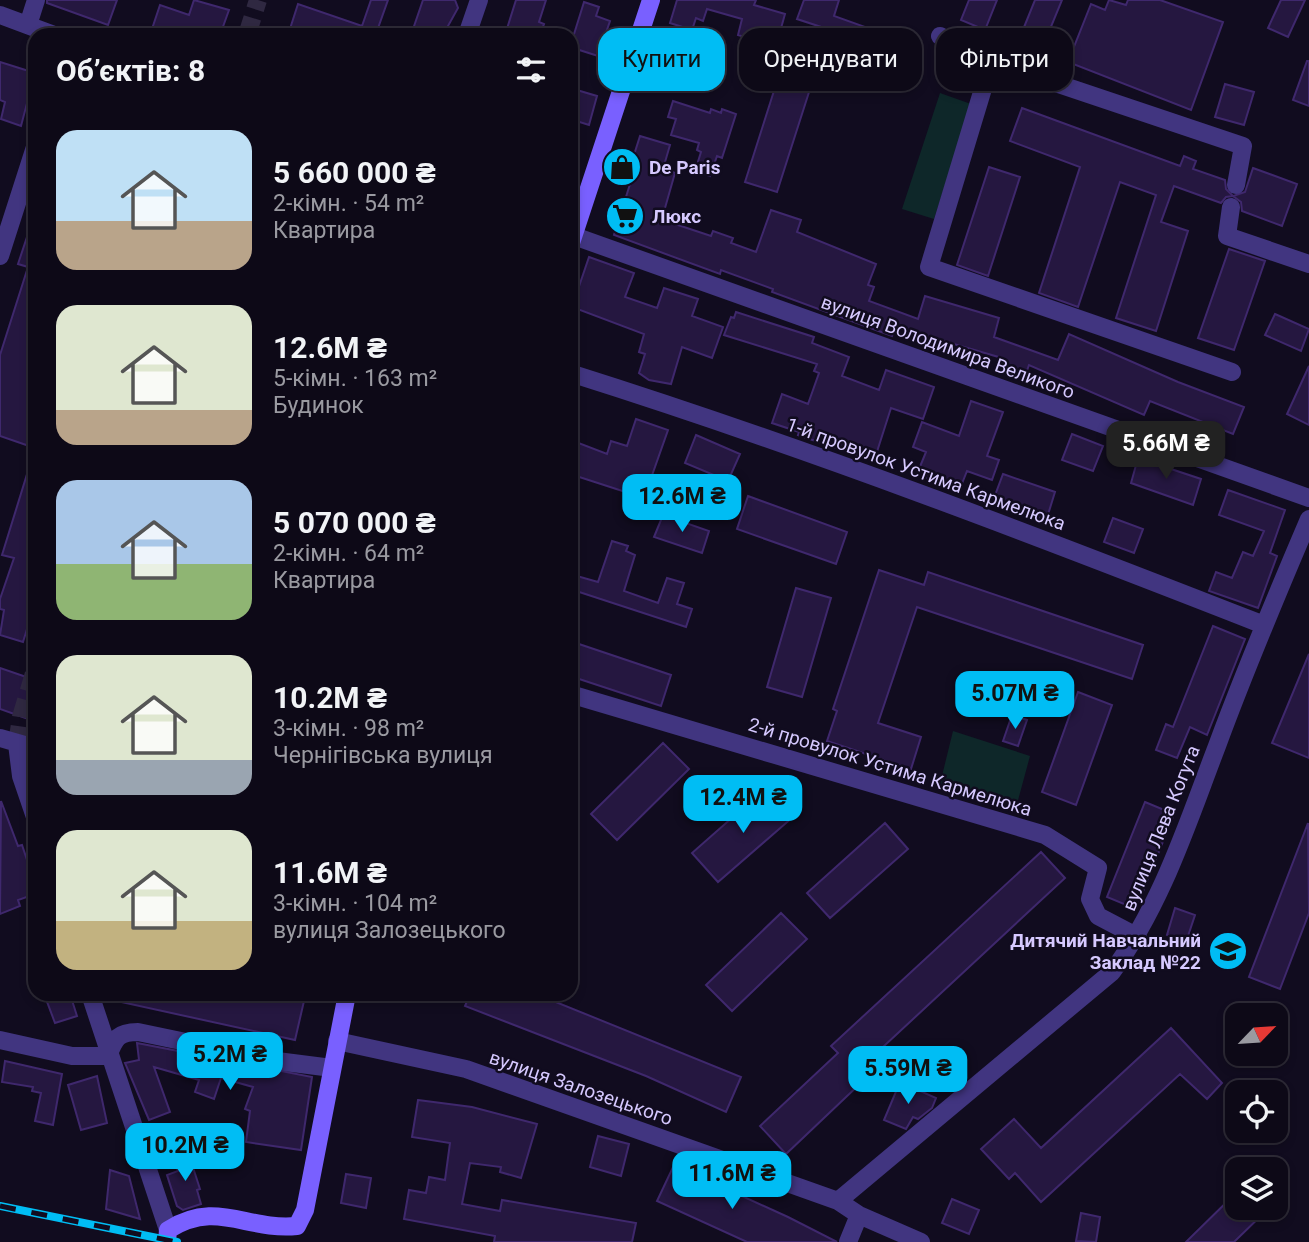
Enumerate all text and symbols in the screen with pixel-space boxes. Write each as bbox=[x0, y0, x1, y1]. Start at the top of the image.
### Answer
chip: Купити bbox=[598, 28, 725, 91]
chip: Орендувати bbox=[739, 28, 922, 91]
chip: Фільтри bbox=[936, 28, 1073, 91]
icon: filters bbox=[512, 51, 550, 89]
text: Об’єктів: 8 bbox=[56, 53, 205, 88]
shop icon: De Paris bbox=[601, 146, 643, 188]
text: 5 660 000 ₴ bbox=[273, 155, 436, 190]
place label: De Paris bbox=[649, 156, 721, 179]
icon: home bbox=[112, 158, 196, 242]
text: 2-кімн. · 54 m² bbox=[273, 190, 424, 217]
supermarket icon: Люкс bbox=[604, 195, 646, 237]
place label: Люкс bbox=[652, 205, 701, 228]
text: Квартира bbox=[273, 217, 375, 244]
street label: вулиця Володимира Великого bbox=[818, 290, 1078, 404]
text: 12.6M ₴ bbox=[273, 330, 387, 365]
icon: home bbox=[112, 333, 196, 417]
text: 5-кімн. · 163 m² bbox=[273, 365, 437, 392]
text: Будинок bbox=[273, 392, 364, 419]
street label: 1-й провулок Устима Кармелюка bbox=[783, 413, 1069, 535]
pin: 5.66M ₴ bbox=[1101, 421, 1231, 481]
text: 5.66M ₴ bbox=[1122, 430, 1210, 457]
pin: 12.6M ₴ bbox=[617, 475, 747, 534]
text: 12.6M ₴ bbox=[638, 483, 726, 510]
text: 5 070 000 ₴ bbox=[273, 505, 436, 540]
icon: home bbox=[112, 508, 196, 592]
text: 2-кімн. · 64 m² bbox=[273, 540, 424, 567]
text: Квартира bbox=[273, 567, 375, 594]
pin: 5.07M ₴ bbox=[950, 672, 1080, 731]
text: 10.2M ₴ bbox=[273, 680, 387, 715]
text: 5.07M ₴ bbox=[971, 680, 1059, 707]
icon: home bbox=[112, 683, 196, 767]
street label: 2-й провулок Устима Кармелюка bbox=[745, 713, 1035, 821]
text: 3-кімн. · 98 m² bbox=[273, 715, 424, 742]
text: Чернігівська вулиця bbox=[273, 742, 493, 769]
street label: вулиця Лева Когута bbox=[1117, 742, 1205, 914]
pin: 12.4M ₴ bbox=[678, 776, 808, 835]
text: 12.4M ₴ bbox=[699, 784, 787, 811]
text: 11.6M ₴ bbox=[273, 855, 387, 890]
icon: home bbox=[112, 858, 196, 942]
text: 3-кімн. · 104 m² bbox=[273, 890, 437, 917]
text: вулиця Залозецького bbox=[273, 917, 506, 944]
place label: Дитячий Навчальний Заклад №22 bbox=[1010, 929, 1201, 974]
school or university icon: Дитячий Навчальний Заклад №22 bbox=[1207, 930, 1249, 972]
north arrow bbox=[1225, 1003, 1288, 1066]
map controls bbox=[1225, 1003, 1288, 1220]
pin: 5.2M ₴ bbox=[173, 1032, 287, 1092]
text: 5.2M ₴ bbox=[193, 1041, 267, 1068]
street label: вулиця Залозецького bbox=[486, 1046, 676, 1130]
pin: 5.59M ₴ bbox=[843, 1046, 973, 1106]
text: 5.59M ₴ bbox=[864, 1055, 952, 1082]
button: locate bbox=[1225, 1080, 1288, 1143]
pin: 10.2M ₴ bbox=[120, 1124, 250, 1183]
text: 10.2M ₴ bbox=[141, 1132, 229, 1159]
pin: 11.6M ₴ bbox=[667, 1152, 797, 1211]
button: layers bbox=[1225, 1157, 1288, 1220]
text: 11.6M ₴ bbox=[688, 1160, 776, 1187]

